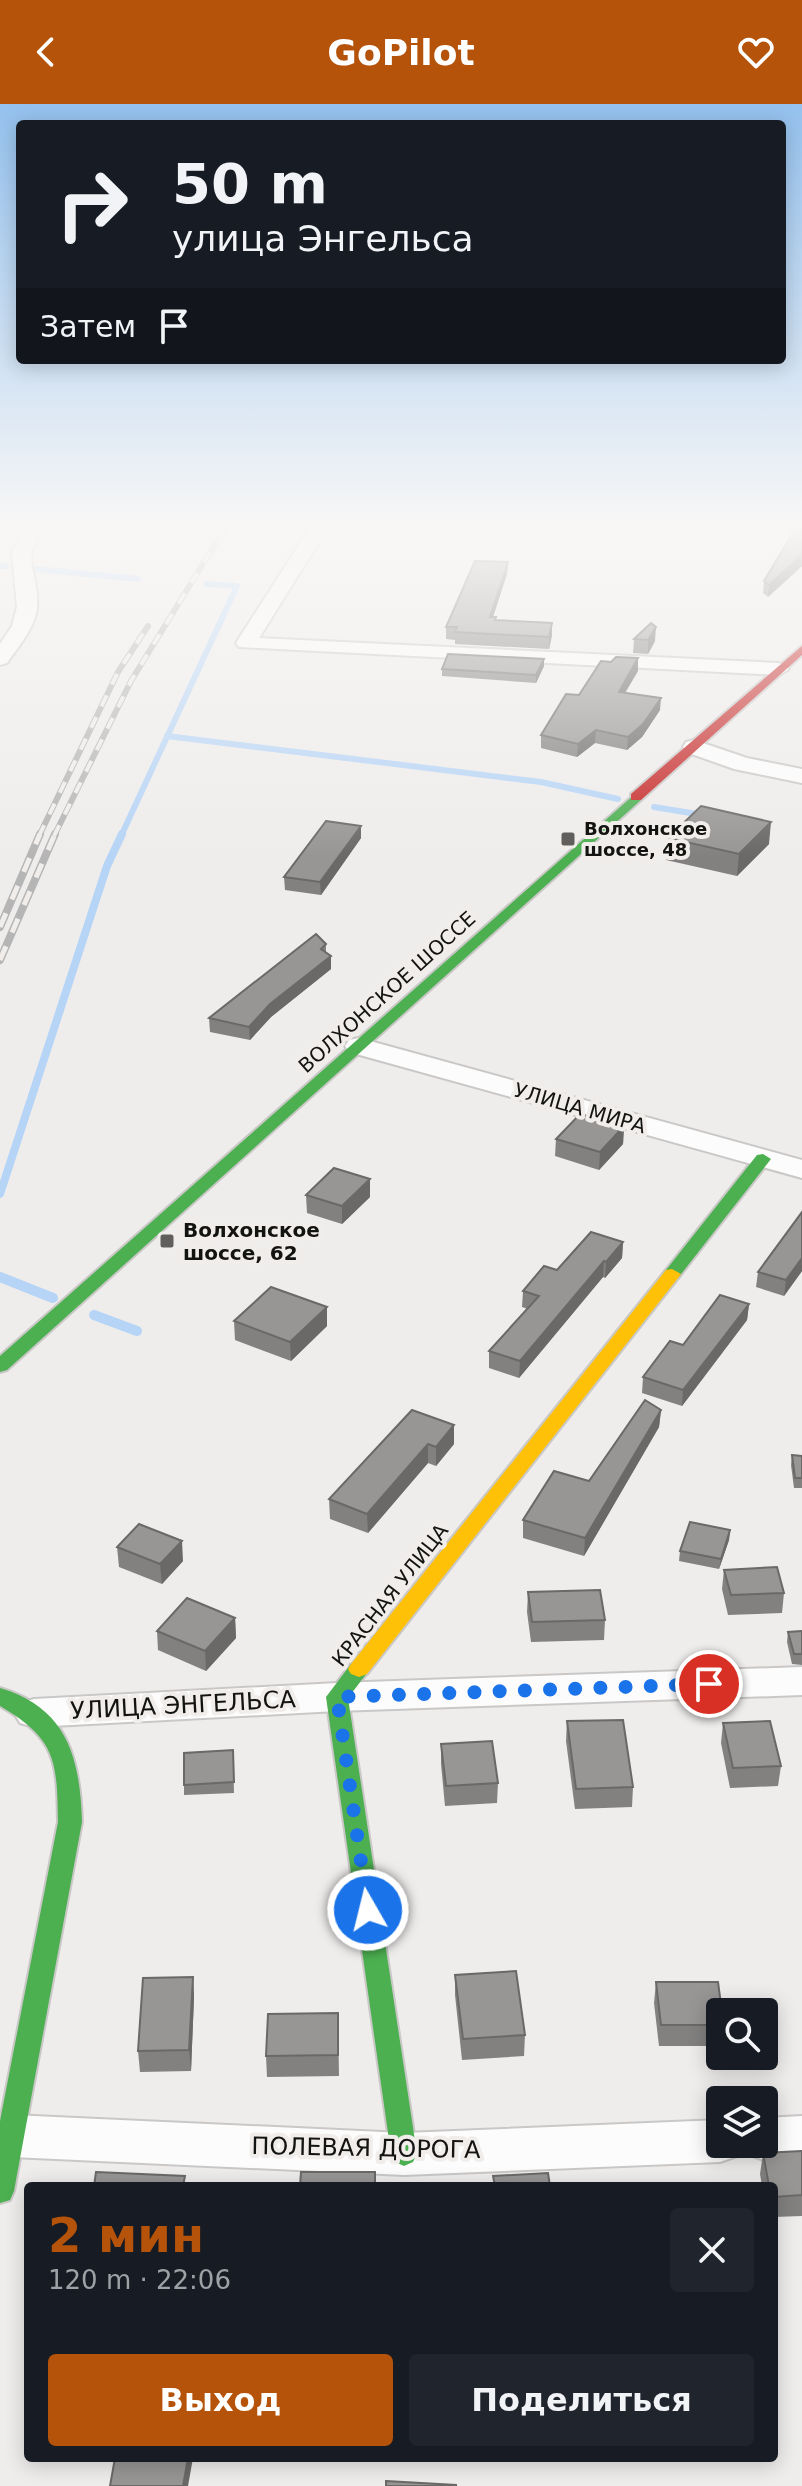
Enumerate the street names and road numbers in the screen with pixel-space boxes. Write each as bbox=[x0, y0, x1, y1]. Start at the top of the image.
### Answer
street label: ВОЛХОНСКОЕ ШОССЕ bbox=[294, 906, 480, 1078]
street label: УЛИЦА МИРА bbox=[511, 1078, 649, 1138]
street label: КРАСНАЯ УЛИЦА bbox=[327, 1519, 453, 1671]
street label: УЛИЦА ЭНГЕЛЬСА bbox=[70, 1685, 297, 1725]
street label: ПОЛЕВАЯ ДОРОГА bbox=[251, 2132, 482, 2164]

